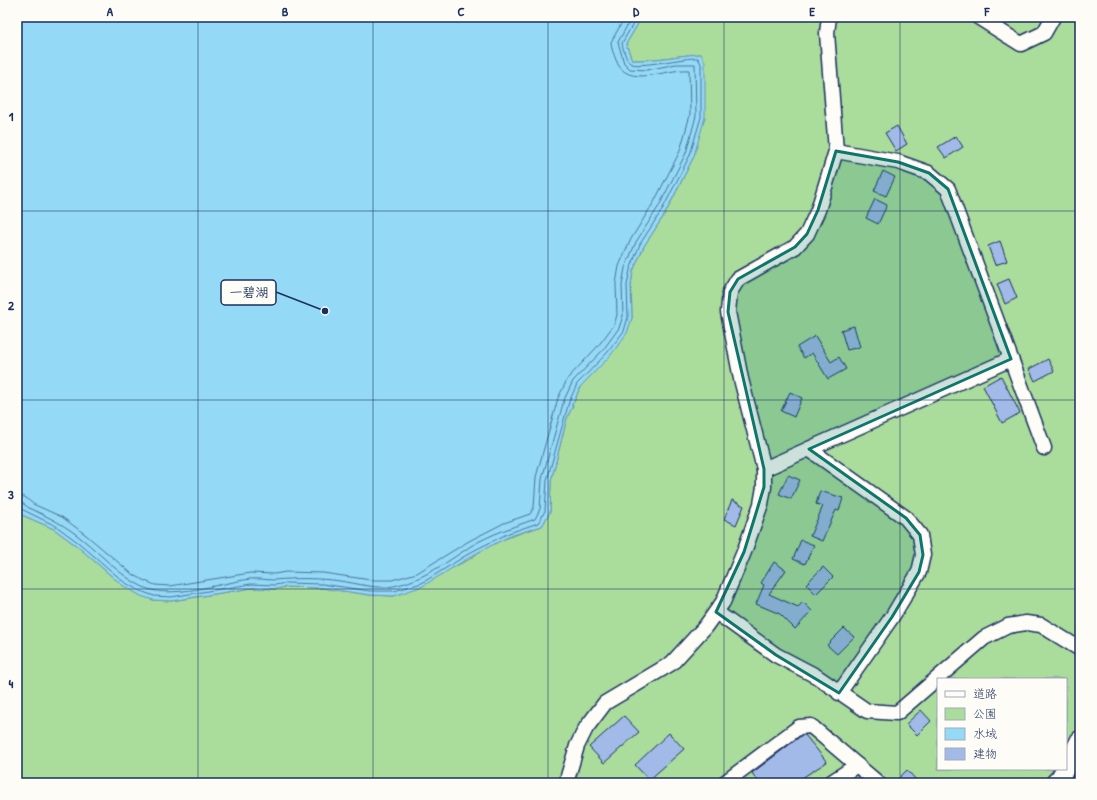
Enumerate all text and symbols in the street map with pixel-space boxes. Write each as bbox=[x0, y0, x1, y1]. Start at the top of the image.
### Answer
text: A bbox=[107, 2, 114, 20]
text: B bbox=[282, 2, 289, 20]
text: C bbox=[457, 2, 465, 20]
text: D bbox=[633, 2, 640, 20]
text: E bbox=[809, 2, 815, 20]
text: F bbox=[984, 2, 991, 20]
text: 1 bbox=[9, 107, 14, 125]
callout: 一碧湖 bbox=[221, 280, 276, 305]
text: 一碧湖 bbox=[229, 283, 269, 301]
text: 2 bbox=[8, 296, 15, 314]
text: 3 bbox=[8, 485, 14, 503]
text: 4 bbox=[9, 674, 14, 692]
legend bbox=[937, 678, 1067, 770]
text: 道路 bbox=[973, 685, 997, 702]
text: 公園 bbox=[973, 705, 997, 722]
text: 水域 bbox=[973, 725, 997, 742]
text: 建物 bbox=[973, 745, 997, 762]

